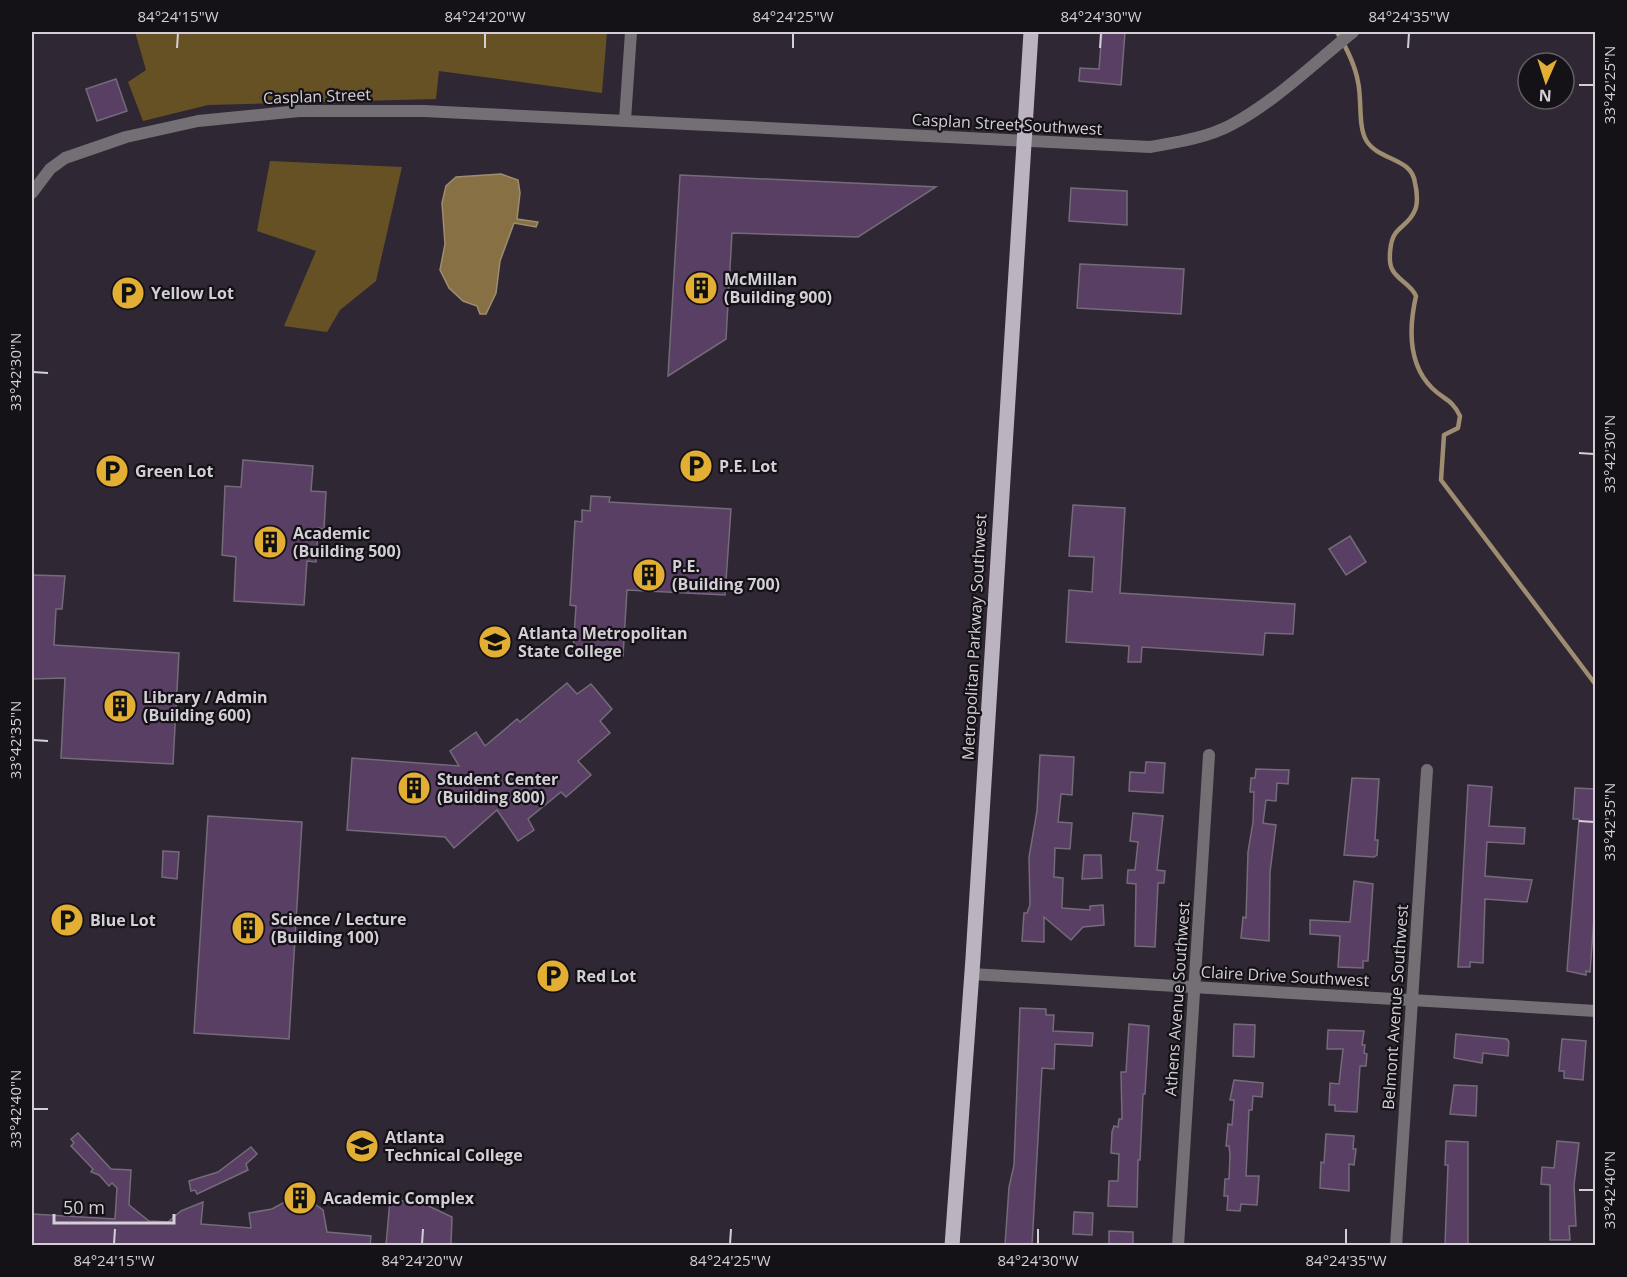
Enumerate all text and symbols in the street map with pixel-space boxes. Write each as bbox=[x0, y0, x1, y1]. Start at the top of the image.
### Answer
text: 84°24'15"W bbox=[138, 6, 219, 26]
text: 84°24'20"W bbox=[445, 6, 526, 26]
text: 84°24'25"W bbox=[753, 6, 834, 26]
text: 84°24'30"W bbox=[1061, 6, 1142, 26]
text: 84°24'35"W bbox=[1369, 6, 1450, 26]
text: 33°42'25"N bbox=[1599, 46, 1619, 124]
north arrow bbox=[1516, 51, 1576, 111]
street label: Casplan Street bbox=[263, 83, 372, 109]
text: N bbox=[1538, 85, 1552, 107]
street label: Casplan Street Southwest bbox=[911, 108, 1103, 140]
place label: McMillan (Building 900) bbox=[724, 268, 832, 308]
building icon: McMillan (Building 900) bbox=[683, 270, 719, 306]
parking icon: Yellow Lot bbox=[110, 275, 146, 311]
place label: Yellow Lot bbox=[151, 282, 234, 304]
text: 33°42'30"N bbox=[5, 333, 25, 411]
text: 33°42'30"N bbox=[1599, 415, 1619, 493]
parking icon: P.E. Lot bbox=[678, 448, 714, 484]
parking icon: Green Lot bbox=[94, 453, 130, 489]
place label: P.E. Lot bbox=[719, 455, 777, 477]
place label: Green Lot bbox=[135, 460, 213, 482]
street label: Metropolitan Parkway Southwest bbox=[957, 513, 991, 761]
place label: Academic (Building 500) bbox=[293, 522, 401, 562]
building icon: Academic (Building 500) bbox=[252, 524, 288, 560]
place label: P.E. (Building 700) bbox=[672, 555, 780, 595]
building icon: P.E. (Building 700) bbox=[631, 557, 667, 593]
place label: Atlanta Metropolitan State College bbox=[518, 622, 687, 662]
school or university icon: Atlanta Metropolitan State College bbox=[477, 624, 513, 660]
place label: Library / Admin (Building 600) bbox=[143, 686, 268, 726]
building icon: Library / Admin (Building 600) bbox=[102, 688, 138, 724]
text: 33°42'35"N bbox=[5, 701, 25, 779]
place label: Student Center (Building 800) bbox=[437, 768, 558, 808]
building icon: Student Center (Building 800) bbox=[396, 770, 432, 806]
text: 33°42'35"N bbox=[1599, 783, 1619, 861]
street label: Athens Avenue Southwest bbox=[1159, 901, 1195, 1097]
parking icon: Blue Lot bbox=[49, 902, 85, 938]
street label: Belmont Avenue Southwest bbox=[1377, 903, 1413, 1110]
place label: Science / Lecture (Building 100) bbox=[271, 908, 406, 948]
place label: Blue Lot bbox=[90, 909, 156, 931]
building icon: Science / Lecture (Building 100) bbox=[230, 910, 266, 946]
parking icon: Red Lot bbox=[535, 958, 571, 994]
street label: Claire Drive Southwest bbox=[1200, 961, 1370, 991]
place label: Red Lot bbox=[576, 965, 636, 987]
text: 33°42'40"N bbox=[5, 1070, 25, 1148]
place label: Atlanta Technical College bbox=[385, 1126, 523, 1166]
school or university icon: Atlanta Technical College bbox=[344, 1128, 380, 1164]
text: 33°42'40"N bbox=[1599, 1151, 1619, 1229]
building icon: Academic Complex bbox=[282, 1180, 318, 1216]
scale bar bbox=[54, 1187, 174, 1225]
place label: Academic Complex bbox=[323, 1187, 475, 1209]
text: 50 m bbox=[63, 1195, 105, 1219]
text: 84°24'15"W bbox=[74, 1250, 155, 1270]
text: 84°24'20"W bbox=[382, 1250, 463, 1270]
text: 84°24'25"W bbox=[690, 1250, 771, 1270]
text: 84°24'30"W bbox=[998, 1250, 1079, 1270]
text: 84°24'35"W bbox=[1306, 1250, 1387, 1270]

